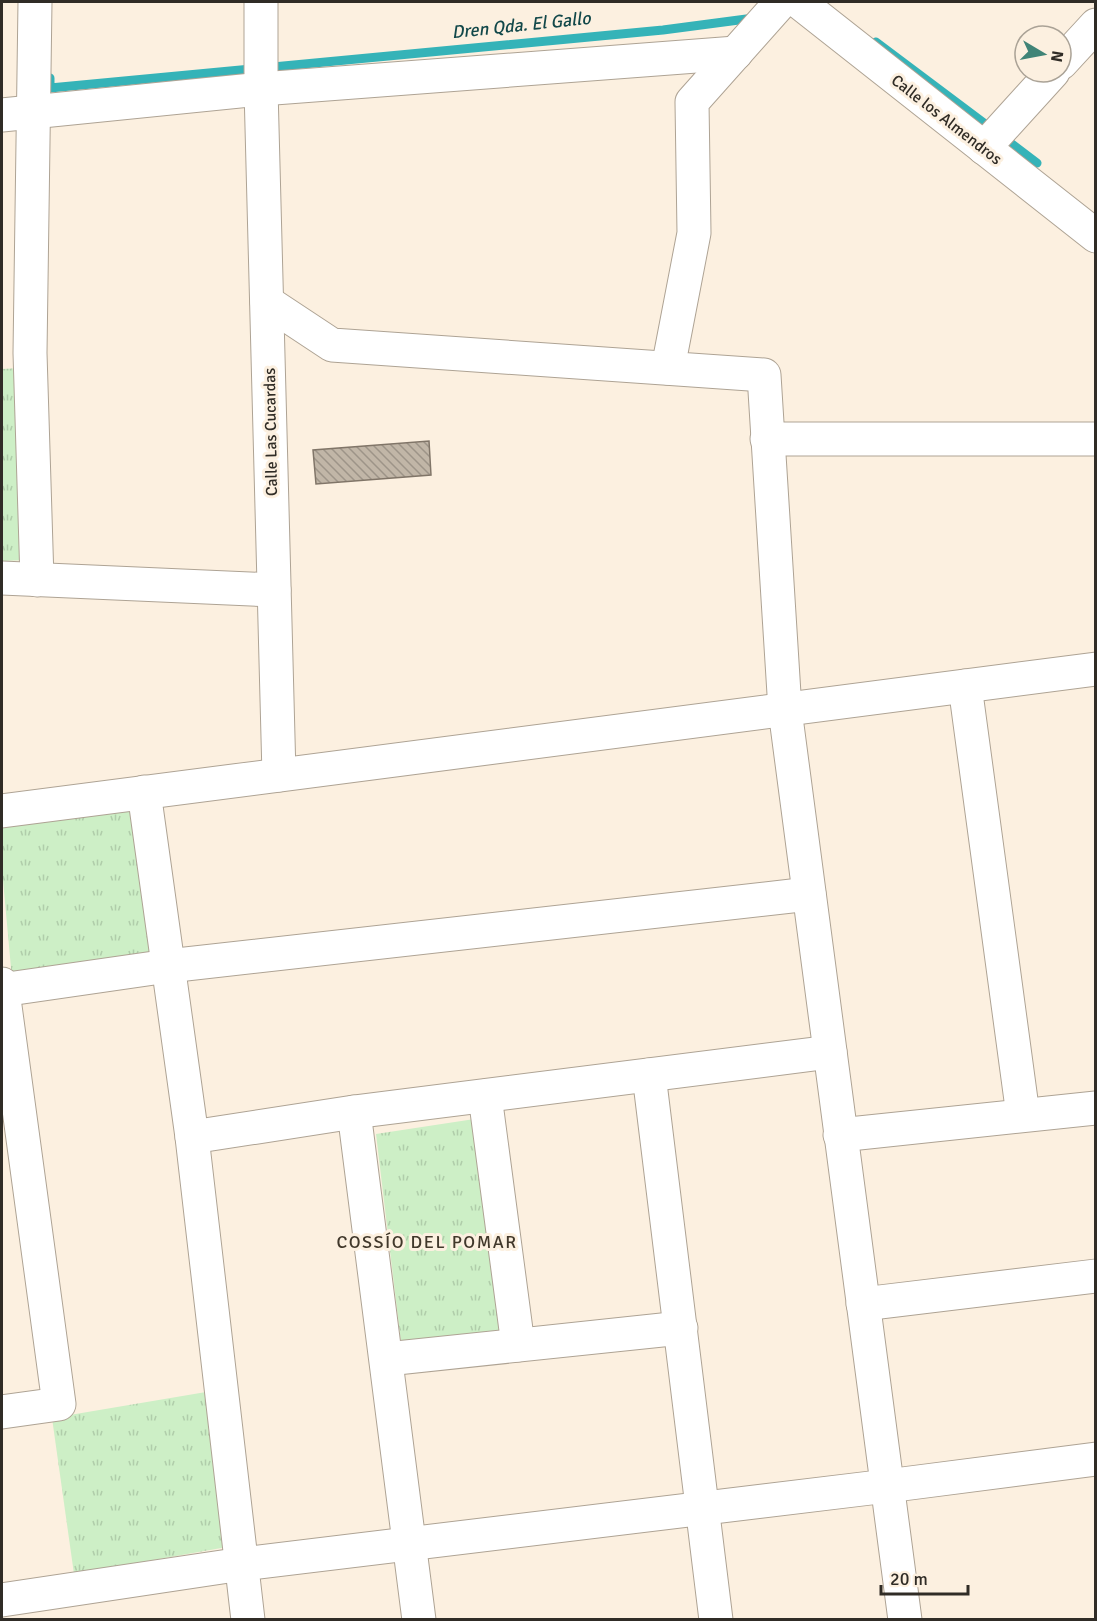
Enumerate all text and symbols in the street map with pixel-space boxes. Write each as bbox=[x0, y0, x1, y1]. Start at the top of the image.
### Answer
water label: Dren Qda. El Gallo bbox=[450, 7, 593, 43]
north arrow bbox=[1013, 24, 1073, 84]
text: N bbox=[1046, 49, 1068, 64]
street label: Calle los Almendros bbox=[887, 70, 1006, 169]
street label: Calle Las Cucardas bbox=[260, 368, 282, 496]
district label: COSSÍO DEL POMAR bbox=[336, 1231, 518, 1253]
scale bar bbox=[881, 1558, 968, 1596]
text: 20 m bbox=[890, 1568, 928, 1590]

